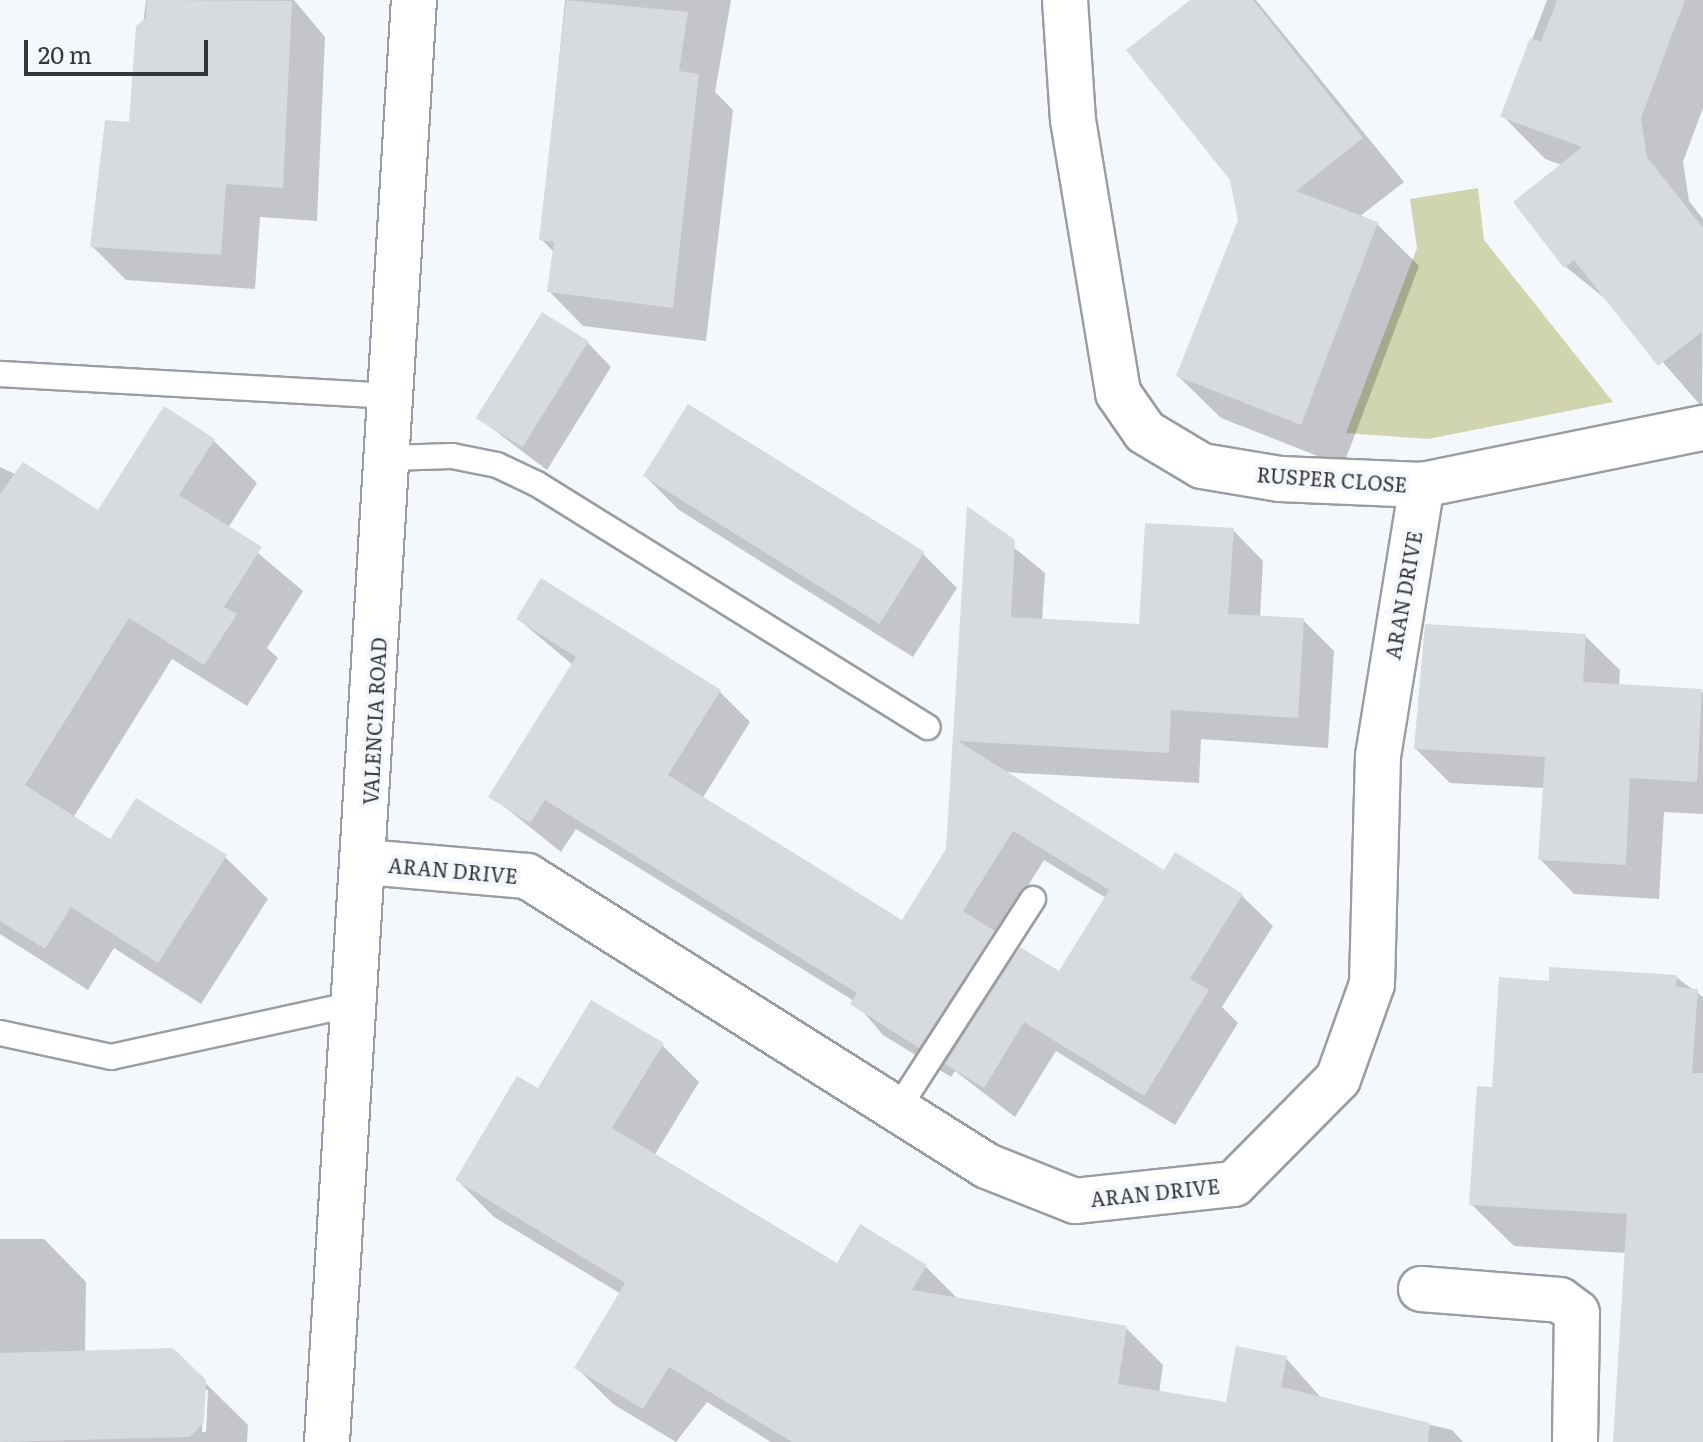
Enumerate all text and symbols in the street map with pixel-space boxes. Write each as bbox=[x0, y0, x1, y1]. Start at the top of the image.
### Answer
scale bar bbox=[28, 24, 212, 74]
text: 20 m bbox=[38, 36, 92, 71]
street label: RUSPER CLOSE bbox=[1256, 462, 1408, 496]
street label: ARAN DRIVE bbox=[1380, 529, 1426, 661]
street label: VALENCIA ROAD bbox=[358, 637, 390, 805]
street label: ARAN DRIVE bbox=[387, 852, 519, 888]
street label: ARAN DRIVE bbox=[1089, 1173, 1221, 1211]

